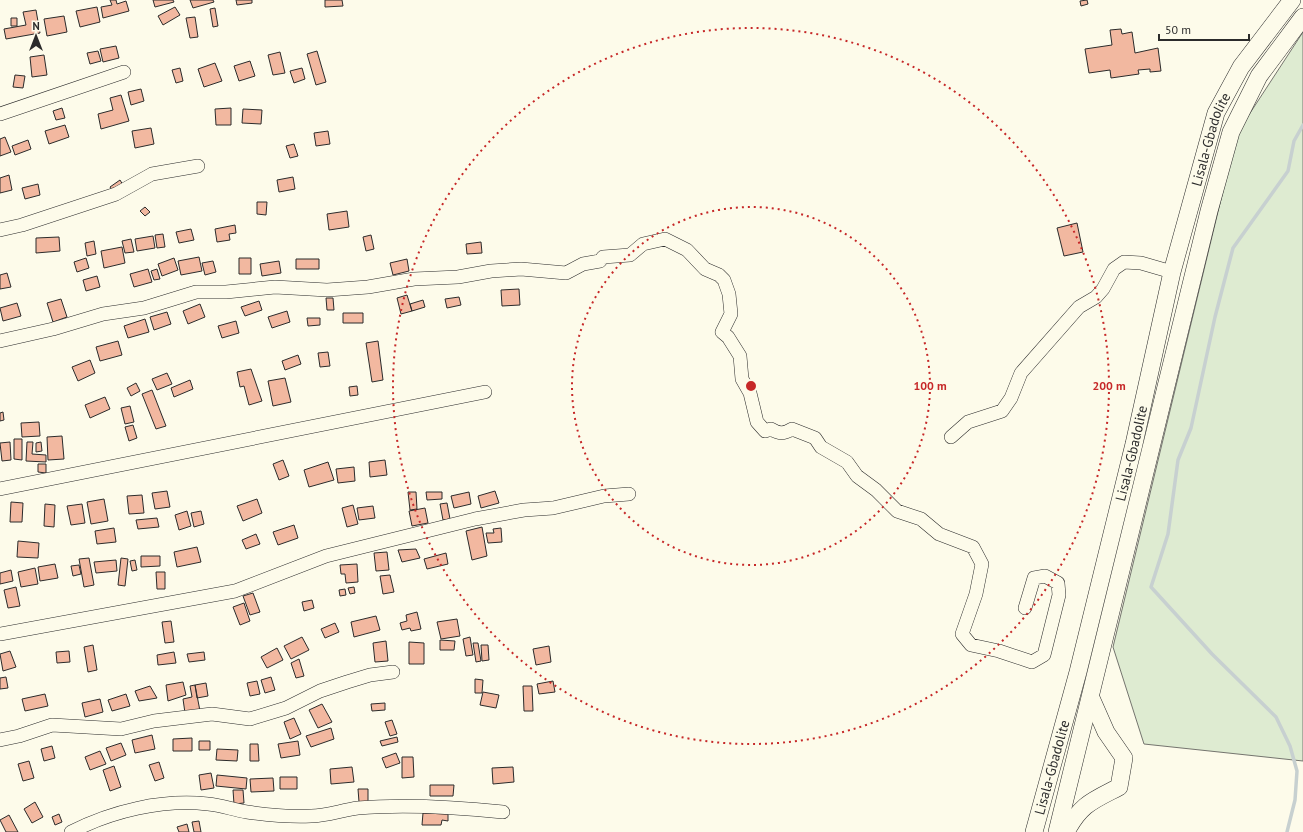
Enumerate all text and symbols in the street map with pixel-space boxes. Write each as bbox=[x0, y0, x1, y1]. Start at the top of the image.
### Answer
north arrow bbox=[16, 16, 56, 56]
scale bar bbox=[1159, 16, 1249, 42]
text: N bbox=[32, 19, 40, 33]
text: 50 m bbox=[1165, 22, 1191, 37]
street label: Lisala-Gbadolite bbox=[1187, 89, 1234, 188]
text: 100 m bbox=[913, 378, 947, 393]
text: 200 m bbox=[1092, 378, 1126, 393]
centre of rings bbox=[744, 379, 758, 393]
street label: Lisala-Gbadolite bbox=[1111, 404, 1151, 503]
street label: Lisala-Gbadolite bbox=[1030, 718, 1073, 817]

